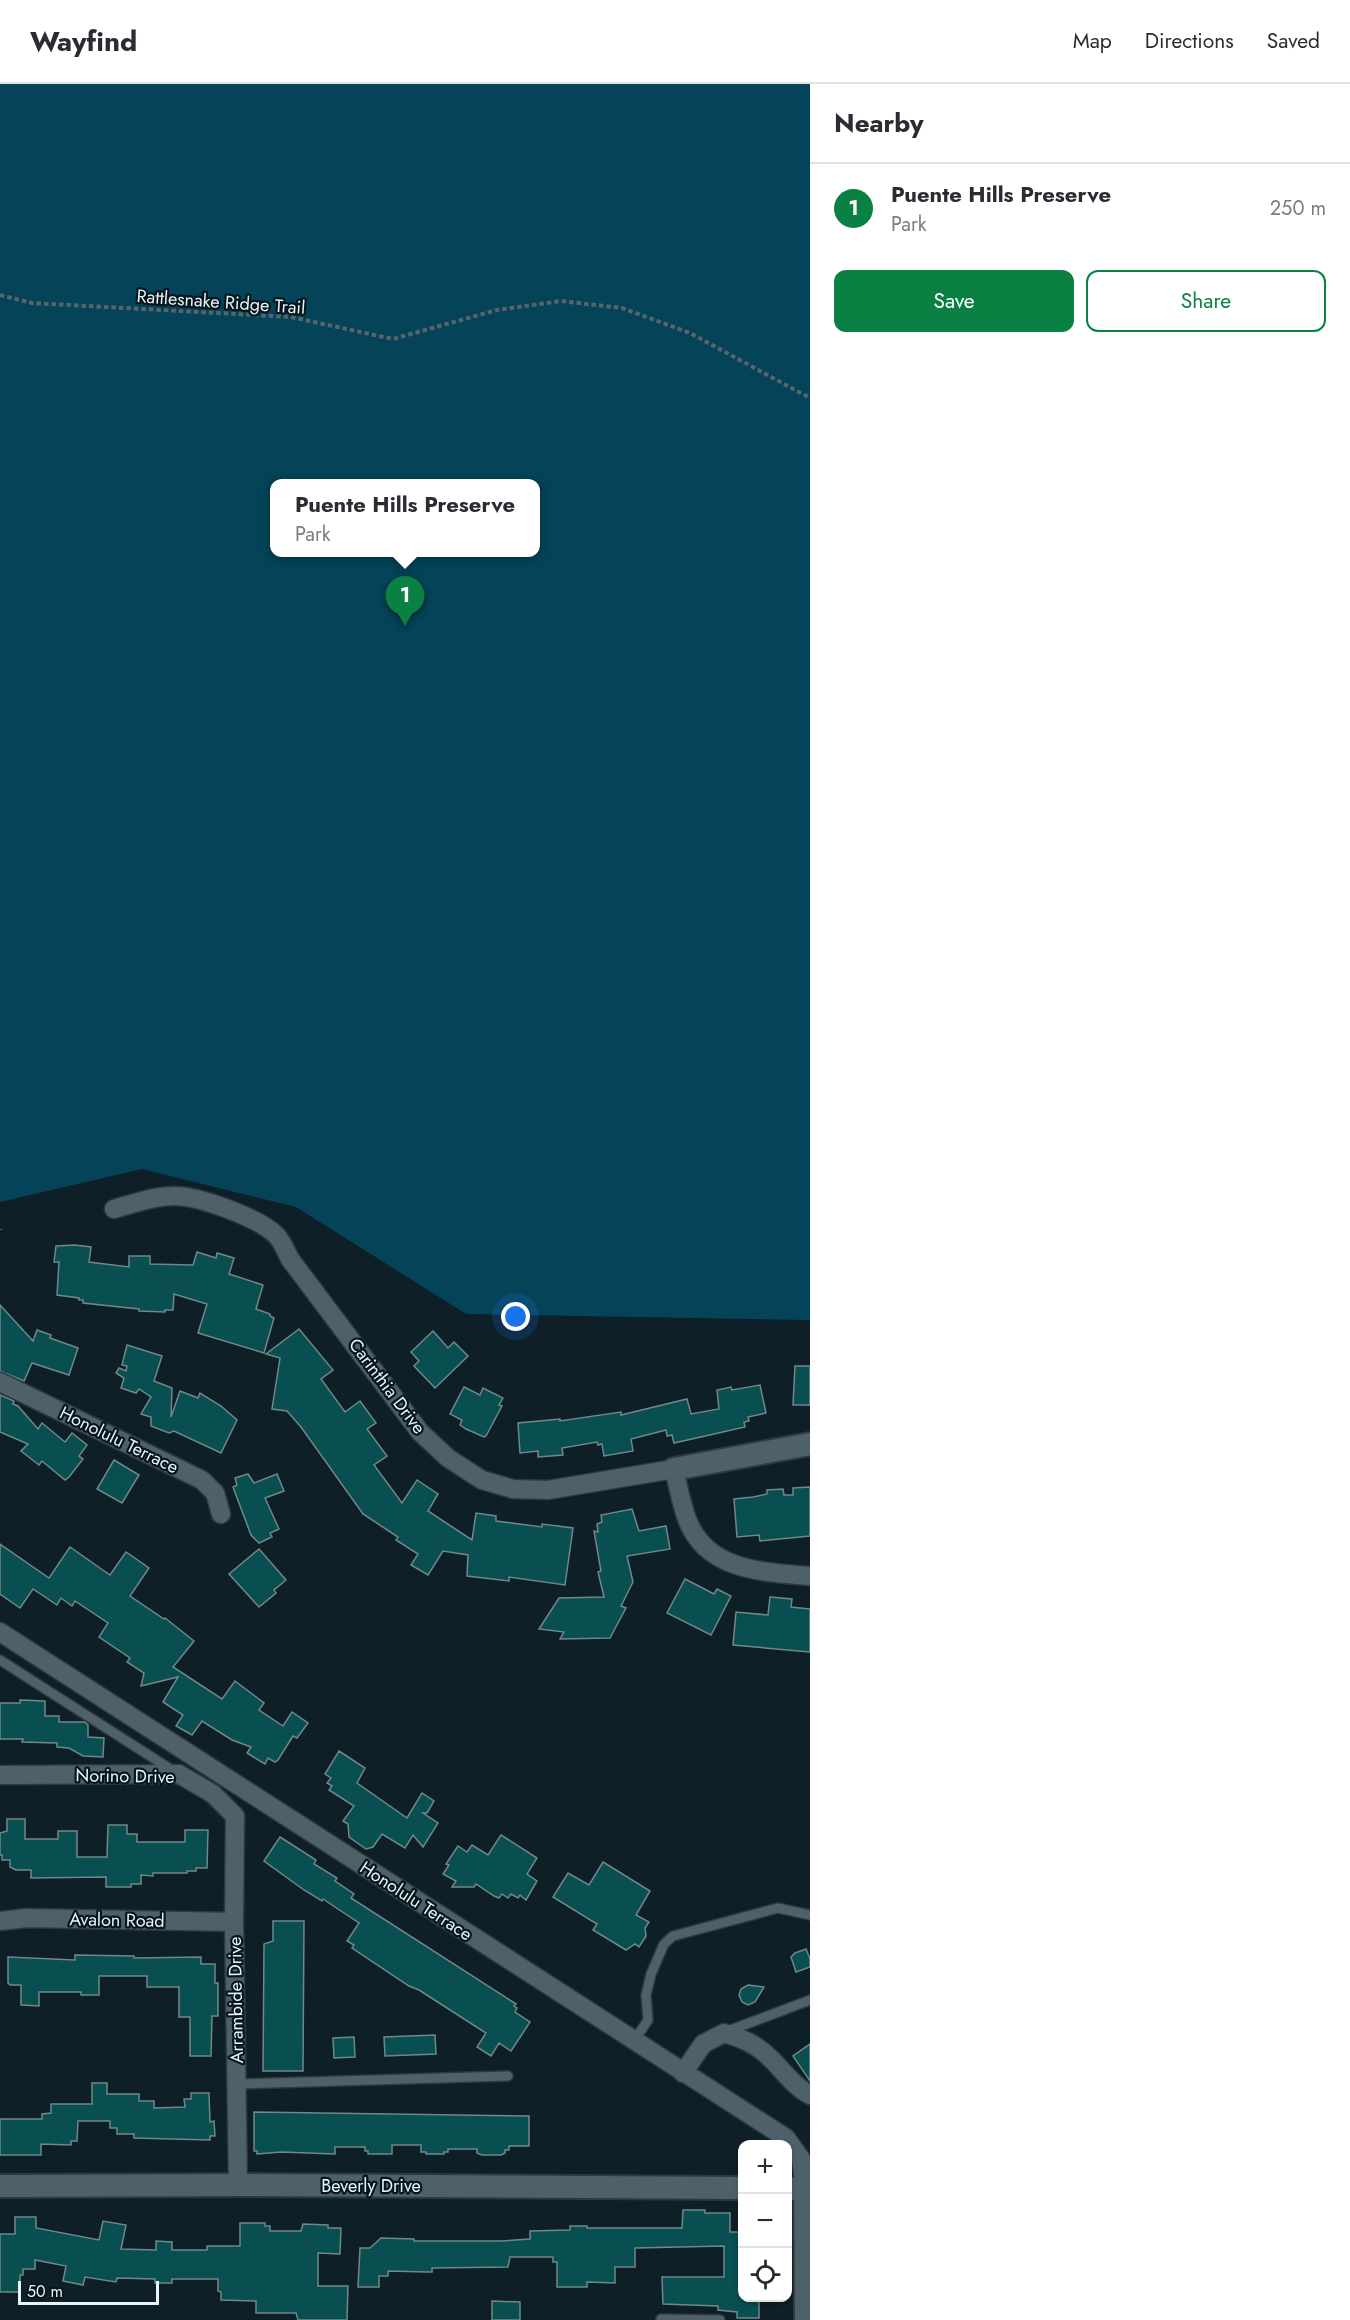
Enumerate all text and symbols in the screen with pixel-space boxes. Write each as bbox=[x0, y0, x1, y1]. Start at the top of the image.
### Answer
text: Wayfind bbox=[30, 21, 137, 62]
text: Map bbox=[1073, 26, 1112, 56]
text: Directions bbox=[1145, 26, 1234, 56]
text: Saved bbox=[1267, 26, 1320, 56]
text: Nearby bbox=[834, 104, 923, 142]
text: Puente Hills Preserve bbox=[891, 178, 1111, 210]
text: 1 bbox=[848, 194, 859, 223]
text: 250 m bbox=[1270, 194, 1326, 223]
text: Park bbox=[891, 210, 927, 239]
button: Save bbox=[834, 270, 1074, 332]
button: Share bbox=[1086, 270, 1326, 332]
street label: Rattlesnake Ridge Trail bbox=[136, 283, 306, 321]
popup bbox=[270, 479, 540, 557]
text: Puente Hills Preserve bbox=[295, 488, 515, 520]
text: Park bbox=[295, 520, 331, 549]
pin: 1 bbox=[386, 576, 424, 626]
your location bbox=[501, 1302, 530, 1331]
street label: Carinthia Drive bbox=[342, 1333, 432, 1439]
street label: Honolulu Terrace bbox=[55, 1400, 183, 1480]
street label: Norino Drive bbox=[75, 1762, 175, 1790]
street label: Honolulu Terrace bbox=[355, 1855, 477, 1947]
street label: Avalon Road bbox=[69, 1906, 165, 1934]
street label: Arrambide Drive bbox=[222, 1936, 250, 2064]
map controls bbox=[738, 2140, 792, 2302]
button: + bbox=[738, 2140, 792, 2194]
street label: Beverly Drive bbox=[321, 2173, 421, 2199]
button: − bbox=[738, 2194, 792, 2248]
button: locate bbox=[738, 2248, 792, 2302]
scale bar bbox=[18, 2278, 159, 2306]
text: 50 m bbox=[27, 2280, 63, 2303]

